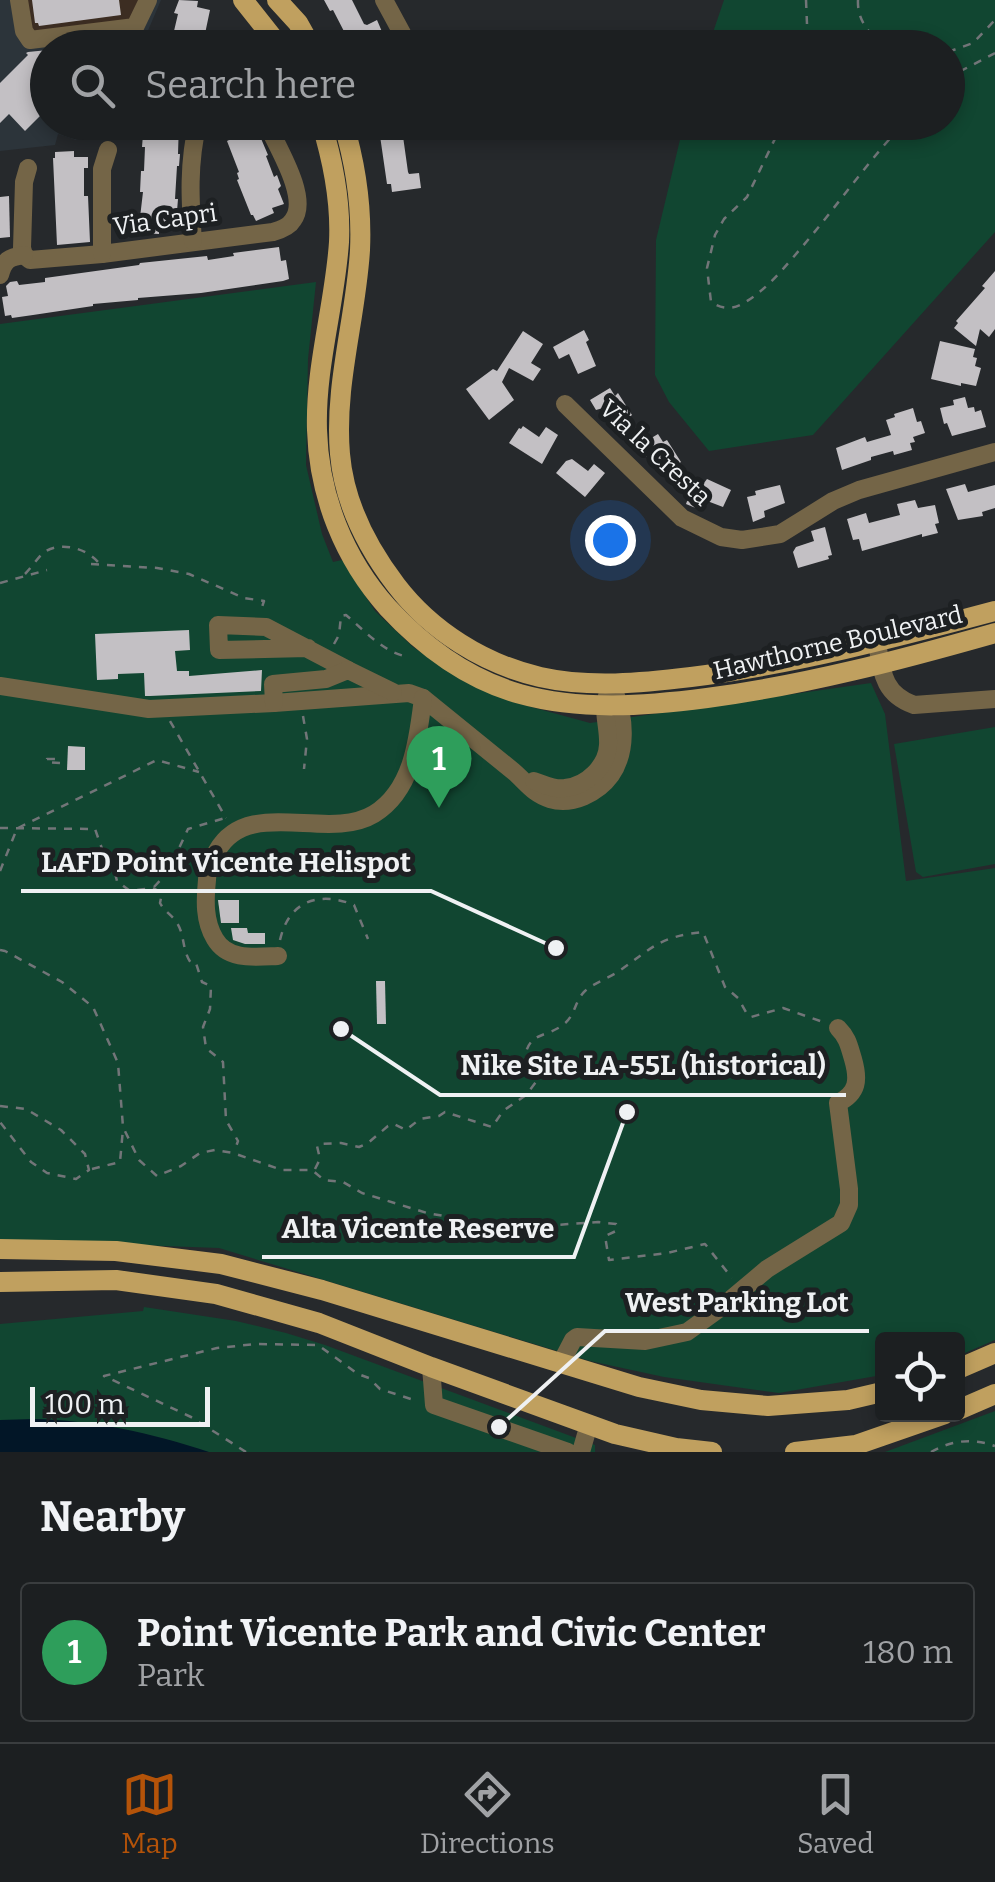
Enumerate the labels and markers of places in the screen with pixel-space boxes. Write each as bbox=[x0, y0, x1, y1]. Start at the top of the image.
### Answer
pin: 1 bbox=[406, 726, 472, 808]
callout: LAFD Point Vicente Helispot bbox=[21, 833, 431, 891]
callout: Nike Site LA-55L (historical) bbox=[440, 1037, 846, 1095]
callout: Alta Vicente Reserve bbox=[262, 1199, 574, 1257]
callout: West Parking Lot bbox=[605, 1273, 869, 1331]

